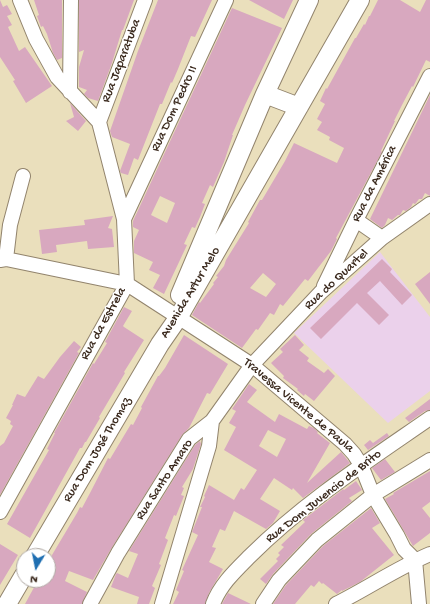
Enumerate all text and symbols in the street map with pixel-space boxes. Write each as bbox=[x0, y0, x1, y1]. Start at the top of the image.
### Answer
street label: Rua Japaratuba bbox=[99, 17, 145, 105]
street label: Rua Dom Pedro II bbox=[148, 64, 202, 154]
street label: Rua da América bbox=[349, 143, 401, 225]
street label: Avenida Artur Melo bbox=[158, 245, 224, 341]
street label: Rua do Quartel bbox=[302, 246, 372, 314]
street label: Rua da Estrela bbox=[78, 285, 130, 363]
street label: Travessa Vicente de Paula bbox=[240, 355, 356, 457]
street label: Rua Dom José Thomaz bbox=[60, 395, 136, 505]
street label: Rua Santo Amaro bbox=[133, 437, 197, 523]
street label: Rua Dom Juvencio de Brito bbox=[263, 447, 385, 547]
north arrow bbox=[16, 548, 56, 588]
text: N bbox=[30, 572, 39, 585]

